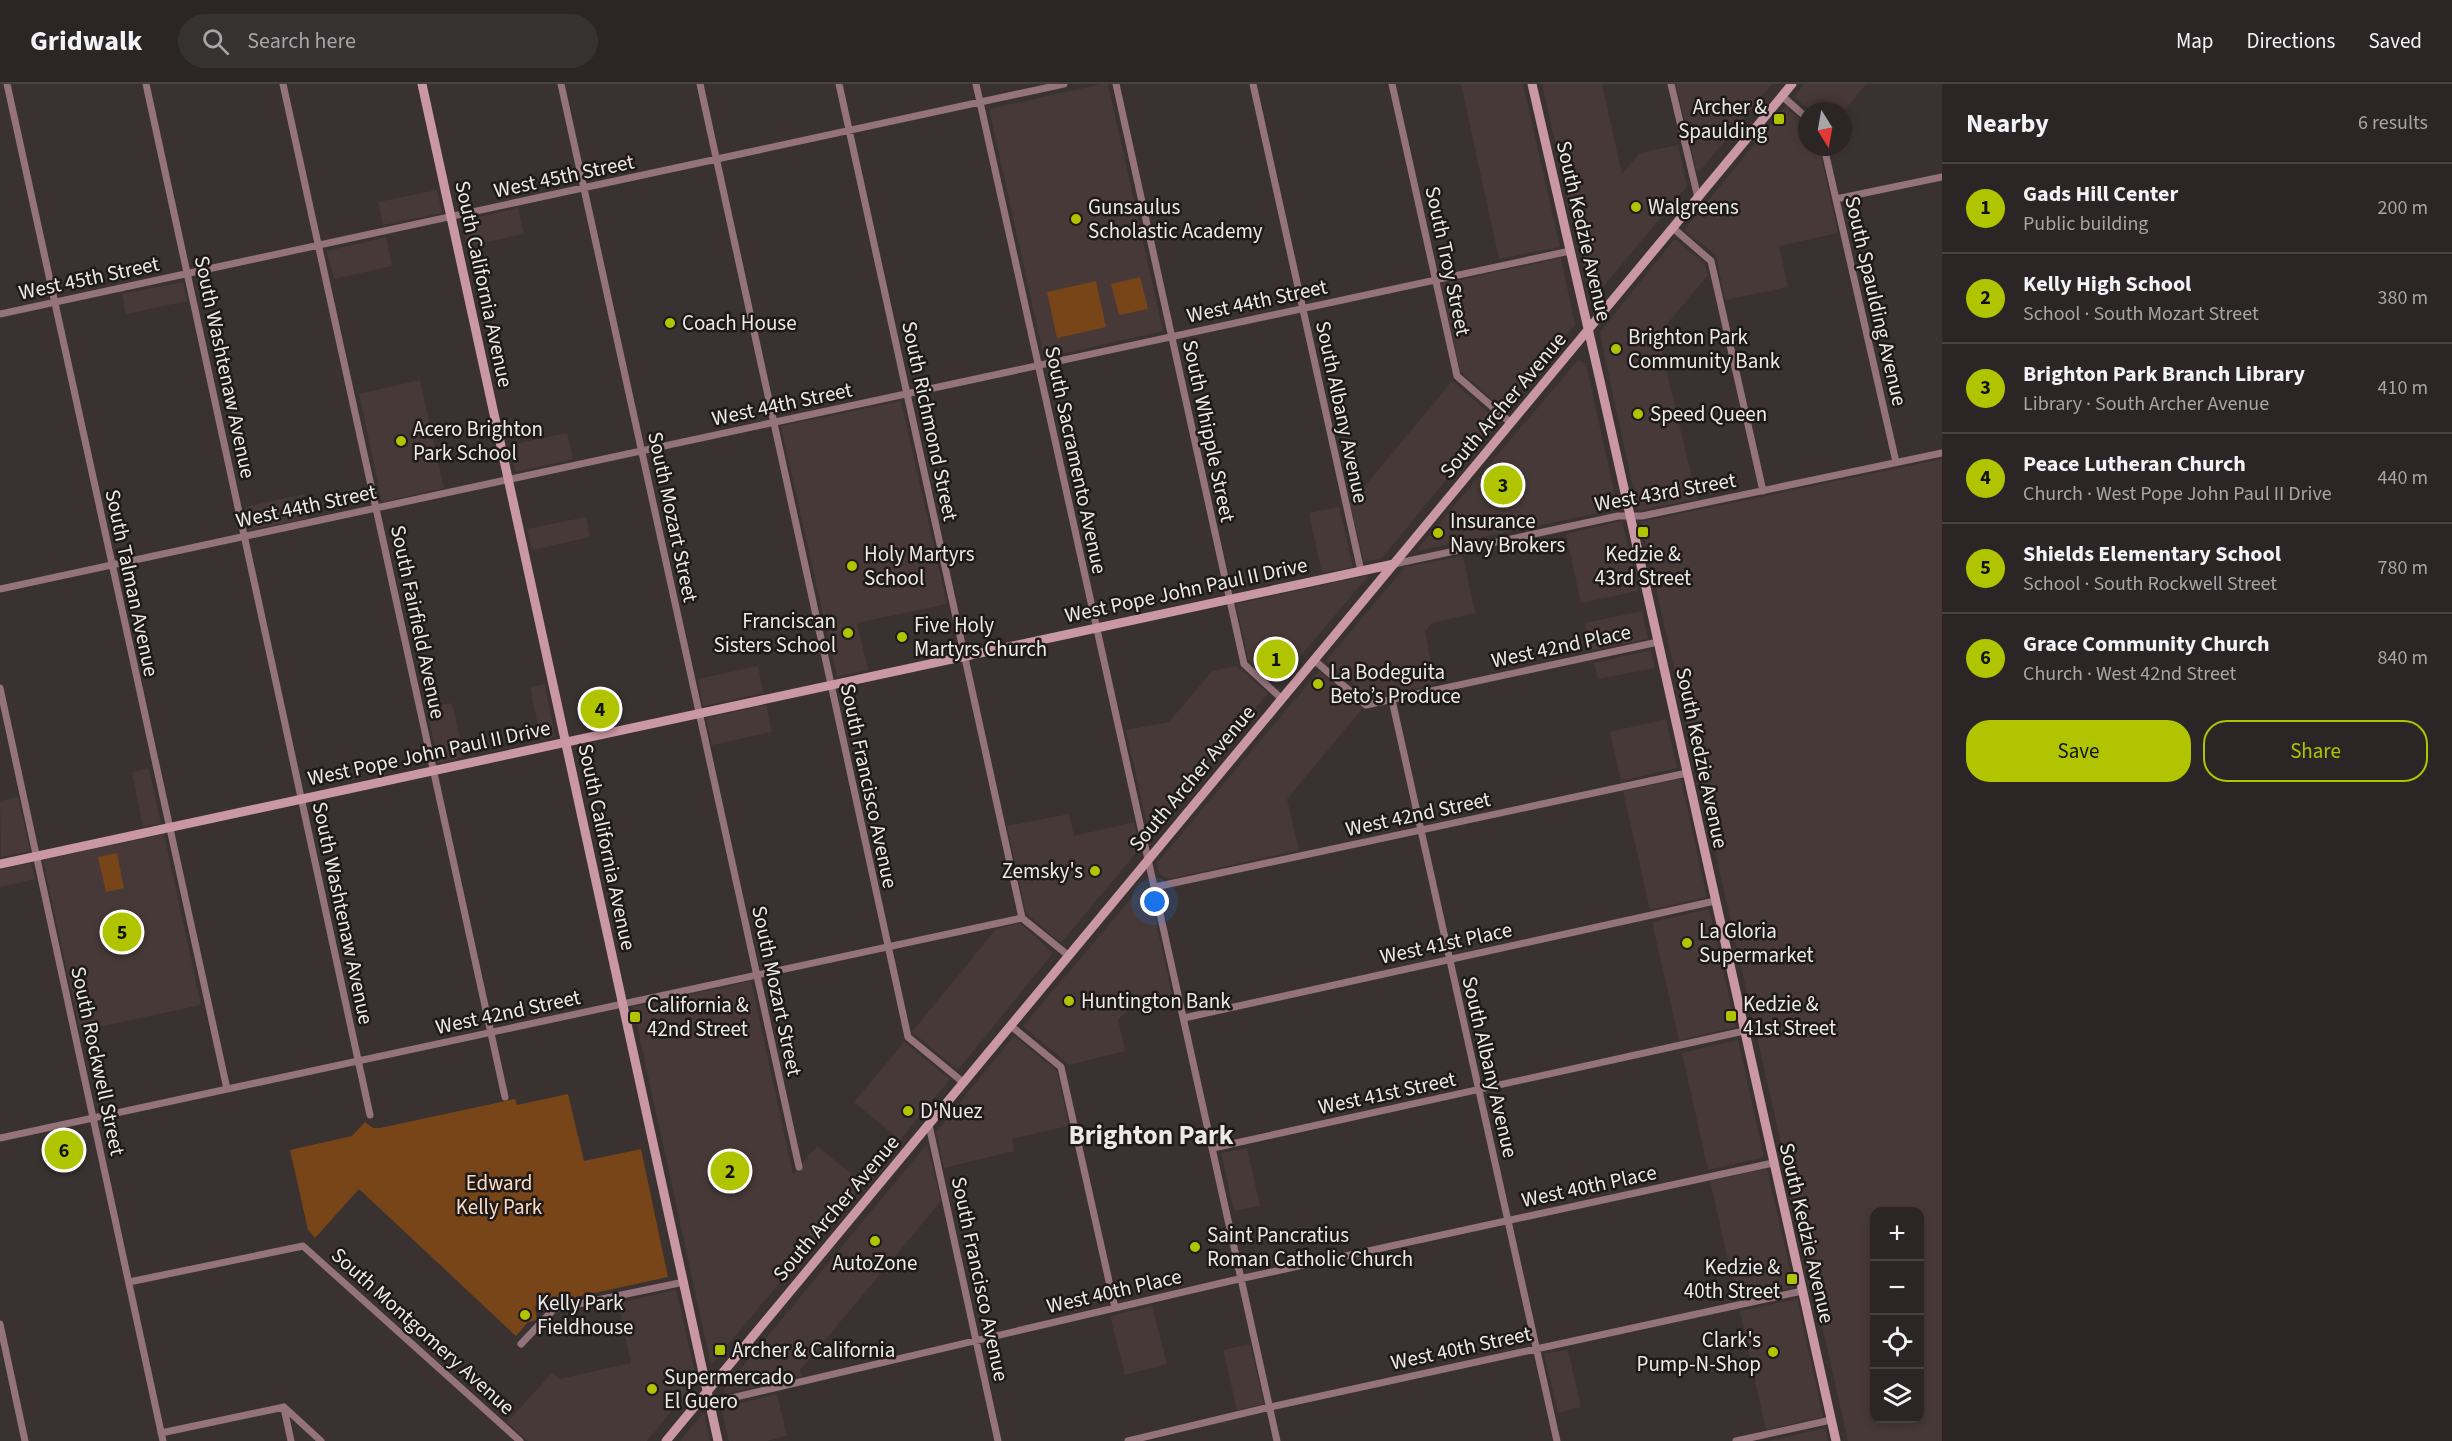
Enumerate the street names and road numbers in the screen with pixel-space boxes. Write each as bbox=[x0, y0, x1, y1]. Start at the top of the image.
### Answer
street label: South Kedzie Avenue bbox=[1549, 138, 1619, 324]
street label: West 45th Street bbox=[491, 146, 637, 206]
street label: South California Avenue bbox=[447, 178, 521, 390]
street label: South Troy Street bbox=[1418, 184, 1478, 338]
street label: South Spaulding Avenue bbox=[1837, 193, 1915, 409]
street label: West 45th Street bbox=[16, 248, 162, 308]
street label: South Washtenaw Avenue bbox=[187, 253, 263, 481]
street label: West 44th Street bbox=[1184, 271, 1330, 331]
street label: South Richmond Street bbox=[894, 318, 966, 524]
street label: South Albany Avenue bbox=[1308, 318, 1376, 506]
street label: South Archer Avenue bbox=[1433, 325, 1573, 485]
street label: South Whipple Street bbox=[1175, 337, 1243, 525]
street label: South Sacramento Avenue bbox=[1037, 343, 1115, 577]
street label: West 44th Street bbox=[709, 374, 855, 434]
street label: South Mozart Street bbox=[640, 429, 706, 605]
street label: West 43rd Street bbox=[1592, 465, 1738, 519]
street label: West 44th Street bbox=[233, 476, 379, 536]
street label: South Talman Avenue bbox=[97, 487, 167, 679]
street label: South Fairfield Avenue bbox=[383, 522, 453, 722]
street label: West Pope John Paul II Drive bbox=[1062, 550, 1310, 630]
street label: West 42nd Place bbox=[1488, 617, 1634, 675]
street label: South Kedzie Avenue bbox=[1668, 665, 1736, 851]
street label: South Francisco Avenue bbox=[833, 681, 905, 891]
street label: South Archer Avenue bbox=[1122, 698, 1262, 858]
street label: West Pope John Paul II Drive bbox=[305, 713, 553, 793]
street label: South California Avenue bbox=[570, 741, 644, 953]
street label: West 42nd Street bbox=[1343, 784, 1493, 844]
street label: South Washtenaw Avenue bbox=[305, 799, 381, 1027]
street label: South Mozart Street bbox=[744, 903, 810, 1079]
street label: West 41st Place bbox=[1377, 914, 1515, 972]
street label: South Rockwell Street bbox=[63, 964, 133, 1158]
street label: South Albany Avenue bbox=[1455, 973, 1525, 1161]
street label: West 42nd Street bbox=[433, 982, 583, 1042]
street label: West 41st Street bbox=[1316, 1064, 1458, 1122]
street label: South Archer Avenue bbox=[766, 1128, 906, 1288]
street label: South Kedzie Avenue bbox=[1772, 1140, 1842, 1326]
street label: West 40th Place bbox=[1519, 1157, 1659, 1215]
street label: South Francisco Avenue bbox=[944, 1174, 1016, 1384]
street label: South Montgomery Avenue bbox=[325, 1240, 521, 1422]
street label: West 40th Place bbox=[1044, 1261, 1184, 1321]
street label: West 40th Street bbox=[1388, 1318, 1534, 1378]

